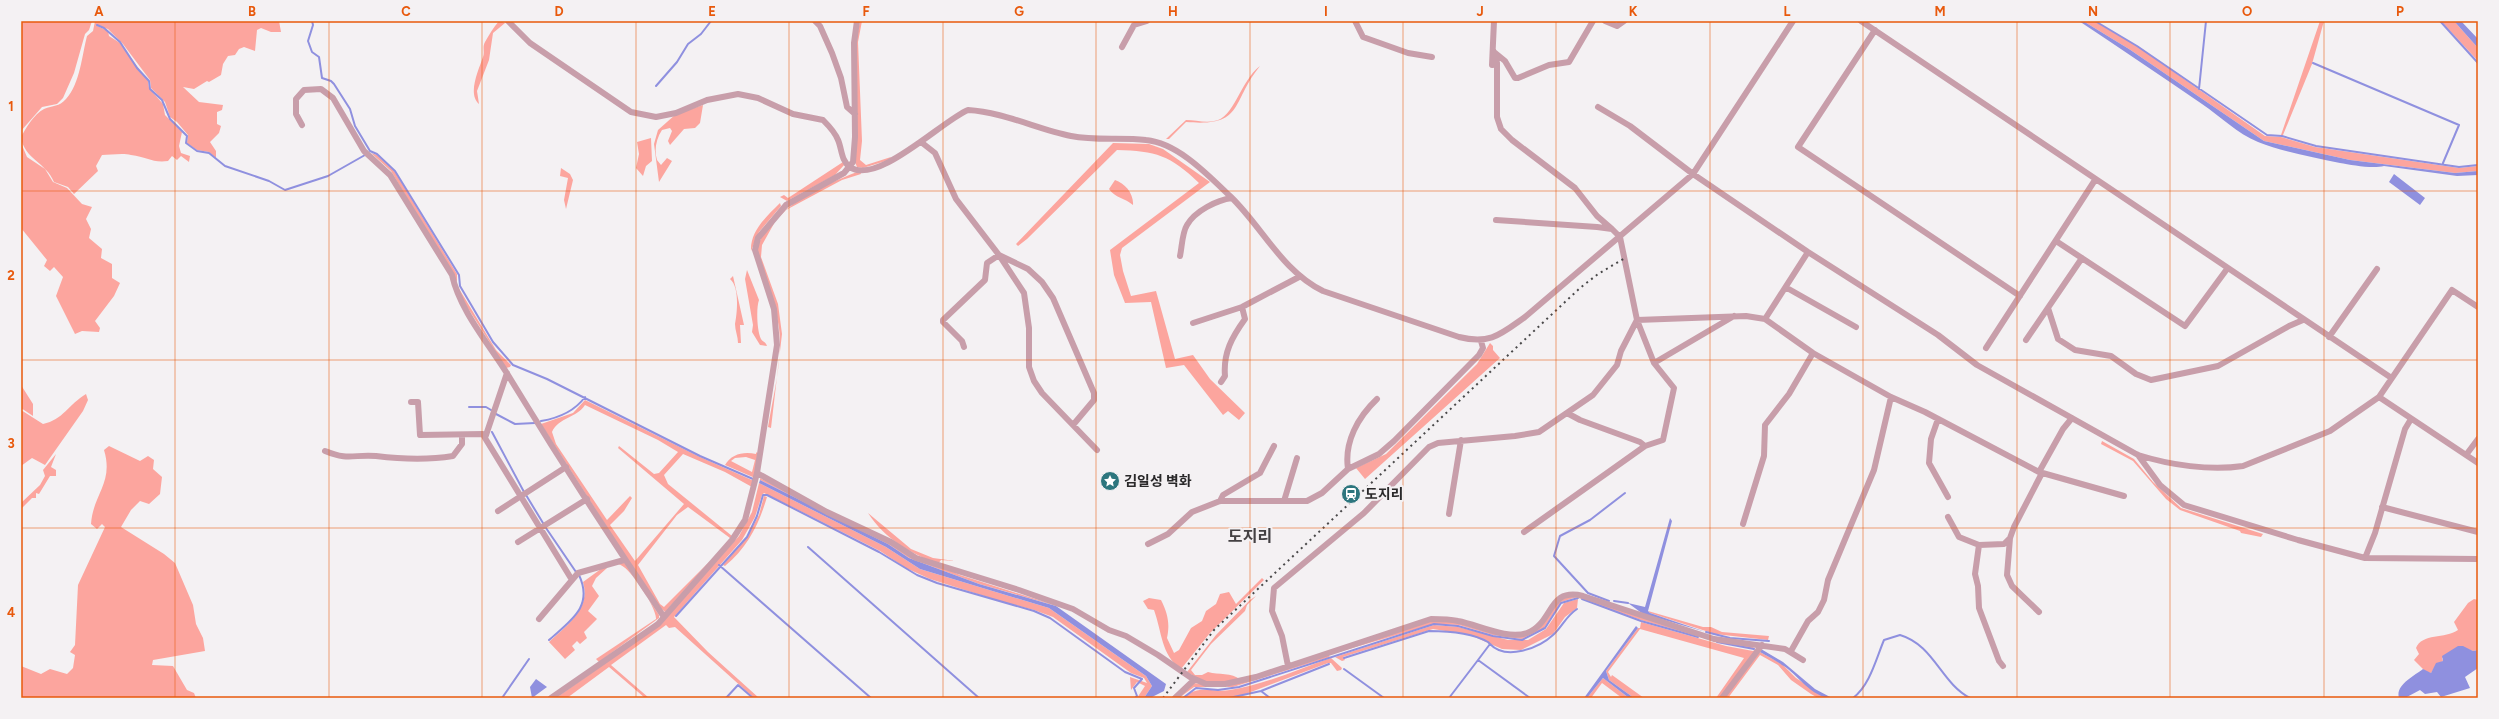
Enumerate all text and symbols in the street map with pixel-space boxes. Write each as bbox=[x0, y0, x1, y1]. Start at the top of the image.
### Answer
text: A bbox=[94, 4, 104, 19]
text: B bbox=[248, 4, 256, 19]
text: C bbox=[401, 4, 411, 19]
text: D bbox=[554, 4, 564, 19]
text: E bbox=[708, 4, 716, 19]
text: F bbox=[862, 4, 870, 19]
text: G bbox=[1014, 4, 1024, 19]
text: H bbox=[1168, 4, 1178, 19]
text: I bbox=[1324, 4, 1328, 19]
text: J bbox=[1476, 4, 1484, 19]
text: K bbox=[1629, 4, 1638, 19]
text: L bbox=[1784, 4, 1791, 19]
text: M bbox=[1934, 4, 1946, 19]
text: N bbox=[2088, 4, 2098, 19]
text: O bbox=[2242, 4, 2252, 19]
text: P bbox=[2396, 4, 2404, 19]
text: 1 bbox=[8, 99, 14, 114]
text: 2 bbox=[7, 268, 15, 283]
text: 3 bbox=[7, 436, 15, 451]
place icon: 김일성 벽화 bbox=[1099, 470, 1121, 492]
place label: 김일성 벽화 bbox=[1124, 473, 1192, 490]
station icon: 도지리 bbox=[1340, 483, 1362, 505]
place label: 도지리 bbox=[1365, 486, 1404, 503]
district label: 도지리 bbox=[1228, 527, 1272, 546]
text: 4 bbox=[7, 605, 15, 620]

